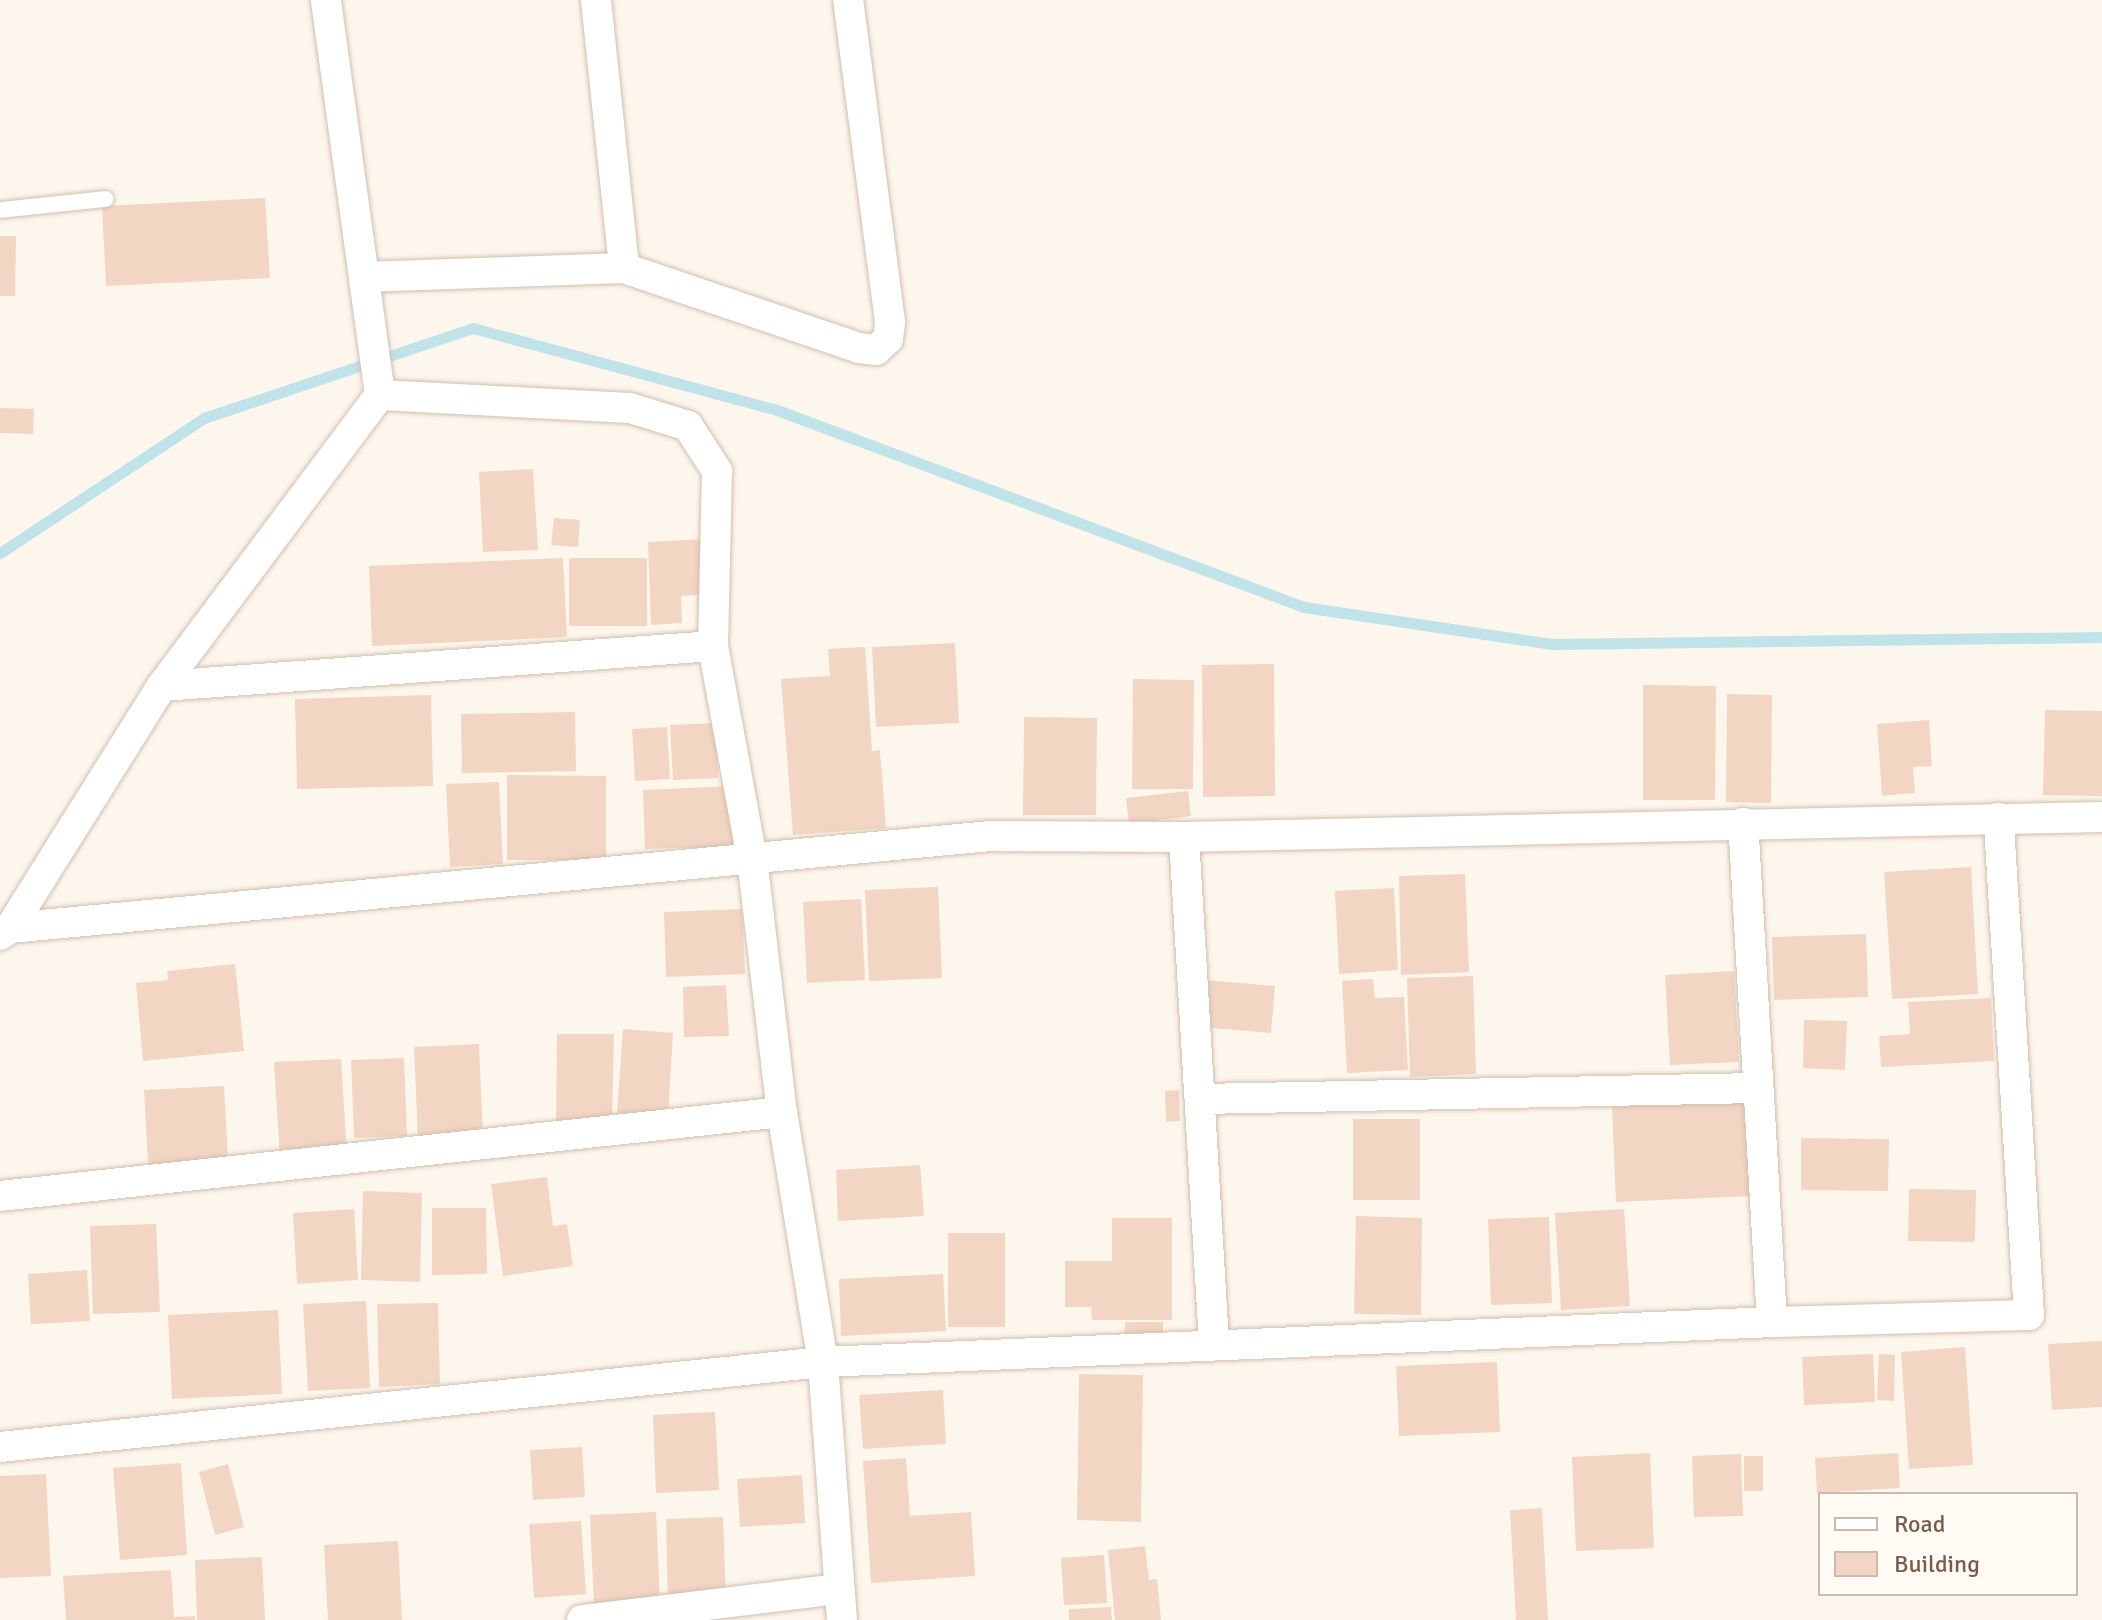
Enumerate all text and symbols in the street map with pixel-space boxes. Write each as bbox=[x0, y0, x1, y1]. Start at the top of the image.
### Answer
legend bbox=[1818, 1492, 2078, 1596]
text: Road bbox=[1894, 1509, 1945, 1539]
text: Building bbox=[1894, 1549, 1980, 1579]

